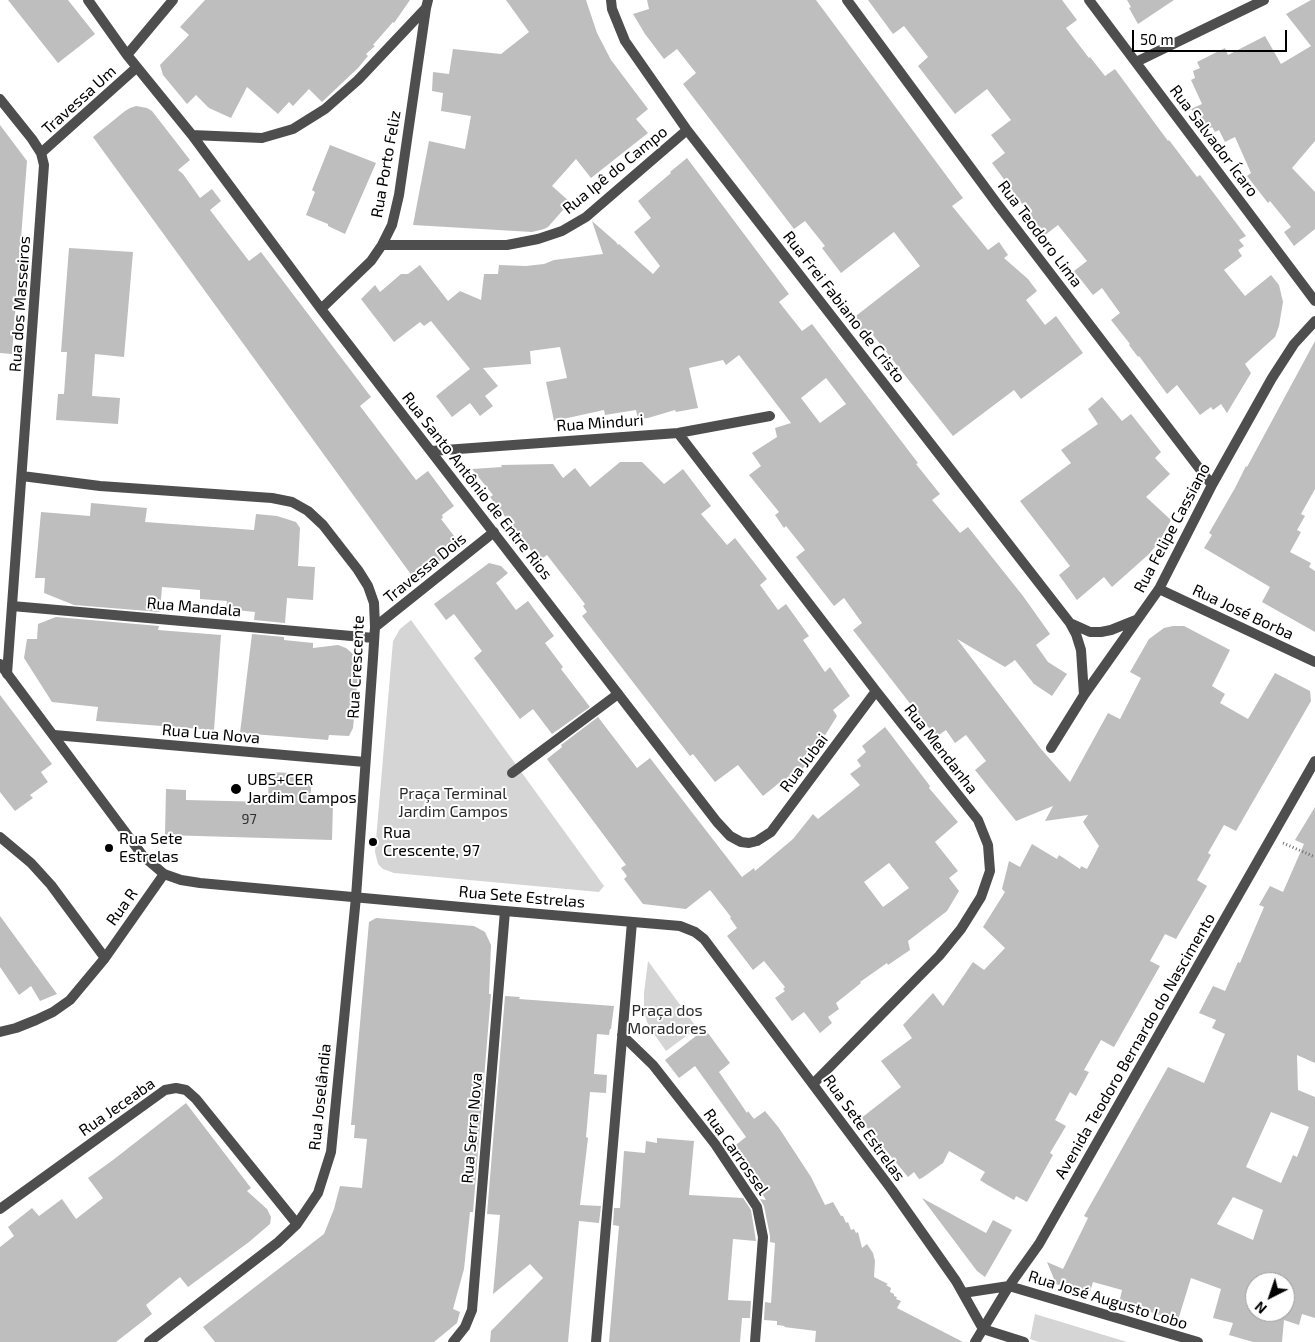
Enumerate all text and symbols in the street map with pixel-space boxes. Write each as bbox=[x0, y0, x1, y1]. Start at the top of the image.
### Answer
scale bar bbox=[1135, 20, 1290, 52]
text: 50 m bbox=[1140, 30, 1174, 48]
street label: Travessa Um bbox=[38, 62, 120, 138]
street label: Rua Salvador Ícaro bbox=[1166, 81, 1262, 201]
street label: Rua Porto Feliz bbox=[367, 109, 405, 219]
street label: Rua Ipê do Campo bbox=[559, 122, 671, 218]
street label: Rua Teodoro Lima bbox=[994, 177, 1086, 291]
street label: Rua Frei Fabiano de Cristo bbox=[779, 227, 909, 387]
street label: Rua dos Masseiros bbox=[6, 235, 34, 373]
street label: Rua Santo Antônio de Entre Rios bbox=[398, 388, 556, 584]
street label: Rua Minduri bbox=[556, 410, 644, 436]
street label: Rua Felipe Cassiano bbox=[1130, 460, 1214, 596]
street label: Travessa Dois bbox=[380, 529, 470, 607]
street label: Rua José Borba bbox=[1189, 580, 1297, 644]
street label: Rua Mandala bbox=[146, 593, 242, 621]
street label: Rua Crescente bbox=[344, 615, 368, 719]
street label: Rua Mendanha bbox=[900, 700, 982, 798]
street label: Rua Lua Nova bbox=[161, 720, 261, 748]
street label: Rua Jubai bbox=[776, 730, 832, 796]
place label: UBS+CER Jardim Campos bbox=[247, 770, 357, 808]
marker: UBS+CER Jardim Campos bbox=[229, 782, 243, 796]
park label: Praça Terminal Jardim Campos bbox=[398, 784, 508, 822]
house number: 97 bbox=[241, 811, 257, 827]
place label: Rua Crescente, 97 bbox=[383, 823, 480, 861]
place label: Rua Sete Estrelas bbox=[119, 829, 183, 867]
marker: Rua Crescente, 97 bbox=[367, 836, 379, 848]
marker: Rua Sete Estrelas bbox=[103, 842, 115, 854]
street label: Rua Sete Estrelas bbox=[458, 882, 586, 912]
street label: Rua R bbox=[102, 885, 142, 929]
street label: Avenida Teodoro Bernardo do Nascimento bbox=[1051, 910, 1219, 1182]
park label: Praça dos Moradores bbox=[627, 1001, 707, 1039]
street label: Rua Joselândia bbox=[305, 1043, 335, 1151]
street label: Rua Sete Estrelas bbox=[819, 1071, 909, 1185]
street label: Rua Serra Nova bbox=[458, 1072, 486, 1184]
street label: Rua Jeceaba bbox=[75, 1074, 159, 1140]
street label: Rua Carrossel bbox=[699, 1105, 773, 1199]
street label: Rua José Augusto Lobo bbox=[1026, 1267, 1190, 1333]
north arrow bbox=[1245, 1272, 1295, 1322]
text: N bbox=[1251, 1298, 1270, 1318]

